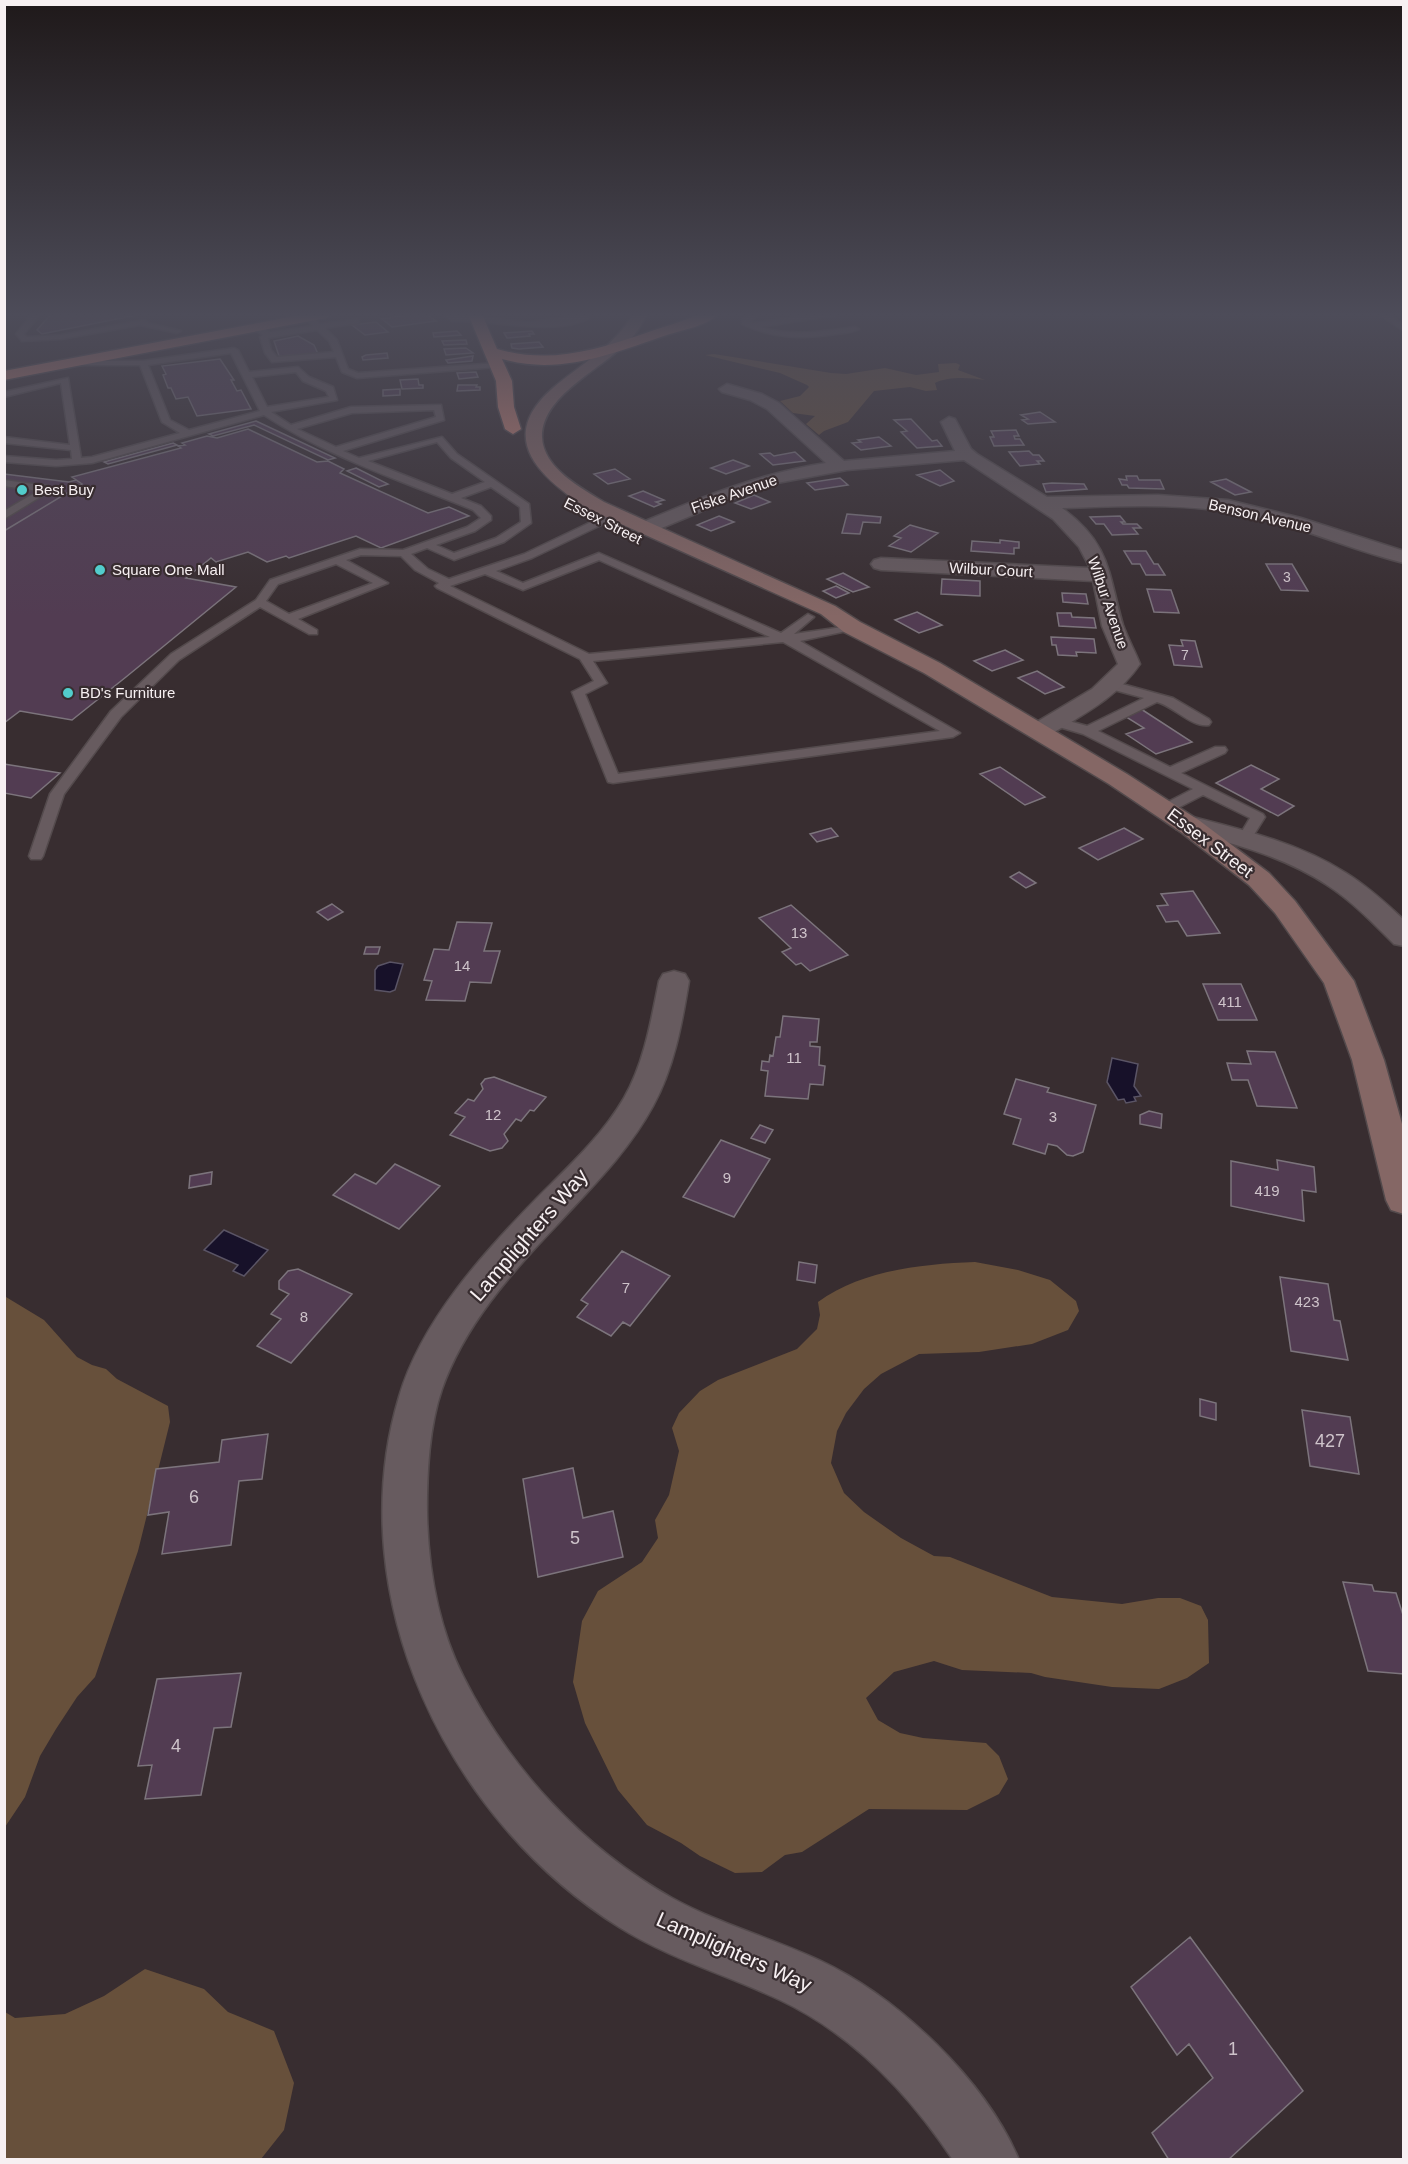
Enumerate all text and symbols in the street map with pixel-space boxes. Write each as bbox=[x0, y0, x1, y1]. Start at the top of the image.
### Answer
street label: Fiske Avenue bbox=[689, 471, 779, 516]
place label: Best Buy bbox=[34, 481, 95, 498]
marker: Best Buy bbox=[15, 483, 29, 497]
street label: Essex Street bbox=[561, 494, 646, 548]
street label: Benson Avenue bbox=[1207, 495, 1313, 536]
street label: Wilbur Avenue bbox=[1085, 554, 1132, 651]
street label: Wilbur Court bbox=[949, 559, 1034, 580]
place label: Square One Mall bbox=[112, 561, 225, 578]
marker: Square One Mall bbox=[93, 563, 107, 577]
house number: 3 bbox=[1283, 569, 1291, 585]
house number: 7 bbox=[1181, 647, 1189, 663]
place label: BD's Furniture bbox=[80, 684, 175, 701]
marker: BD's Furniture bbox=[61, 686, 75, 700]
street label: Essex Street bbox=[1163, 804, 1257, 882]
house number: 13 bbox=[791, 924, 807, 941]
house number: 14 bbox=[454, 957, 470, 974]
house number: 411 bbox=[1218, 993, 1242, 1010]
house number: 11 bbox=[786, 1049, 802, 1066]
house number: 12 bbox=[485, 1106, 501, 1123]
house number: 3 bbox=[1049, 1108, 1057, 1125]
street label: Lamplighters Way bbox=[465, 1164, 592, 1305]
house number: 9 bbox=[723, 1169, 731, 1186]
house number: 419 bbox=[1254, 1182, 1280, 1199]
house number: 7 bbox=[622, 1279, 630, 1296]
house number: 423 bbox=[1294, 1293, 1320, 1310]
house number: 8 bbox=[300, 1308, 308, 1325]
house number: 427 bbox=[1315, 1431, 1345, 1451]
house number: 6 bbox=[189, 1487, 199, 1507]
house number: 5 bbox=[570, 1528, 580, 1548]
house number: 4 bbox=[171, 1736, 181, 1756]
street label: Lamplighters Way bbox=[653, 1907, 816, 1996]
house number: 1 bbox=[1228, 2039, 1238, 2059]

